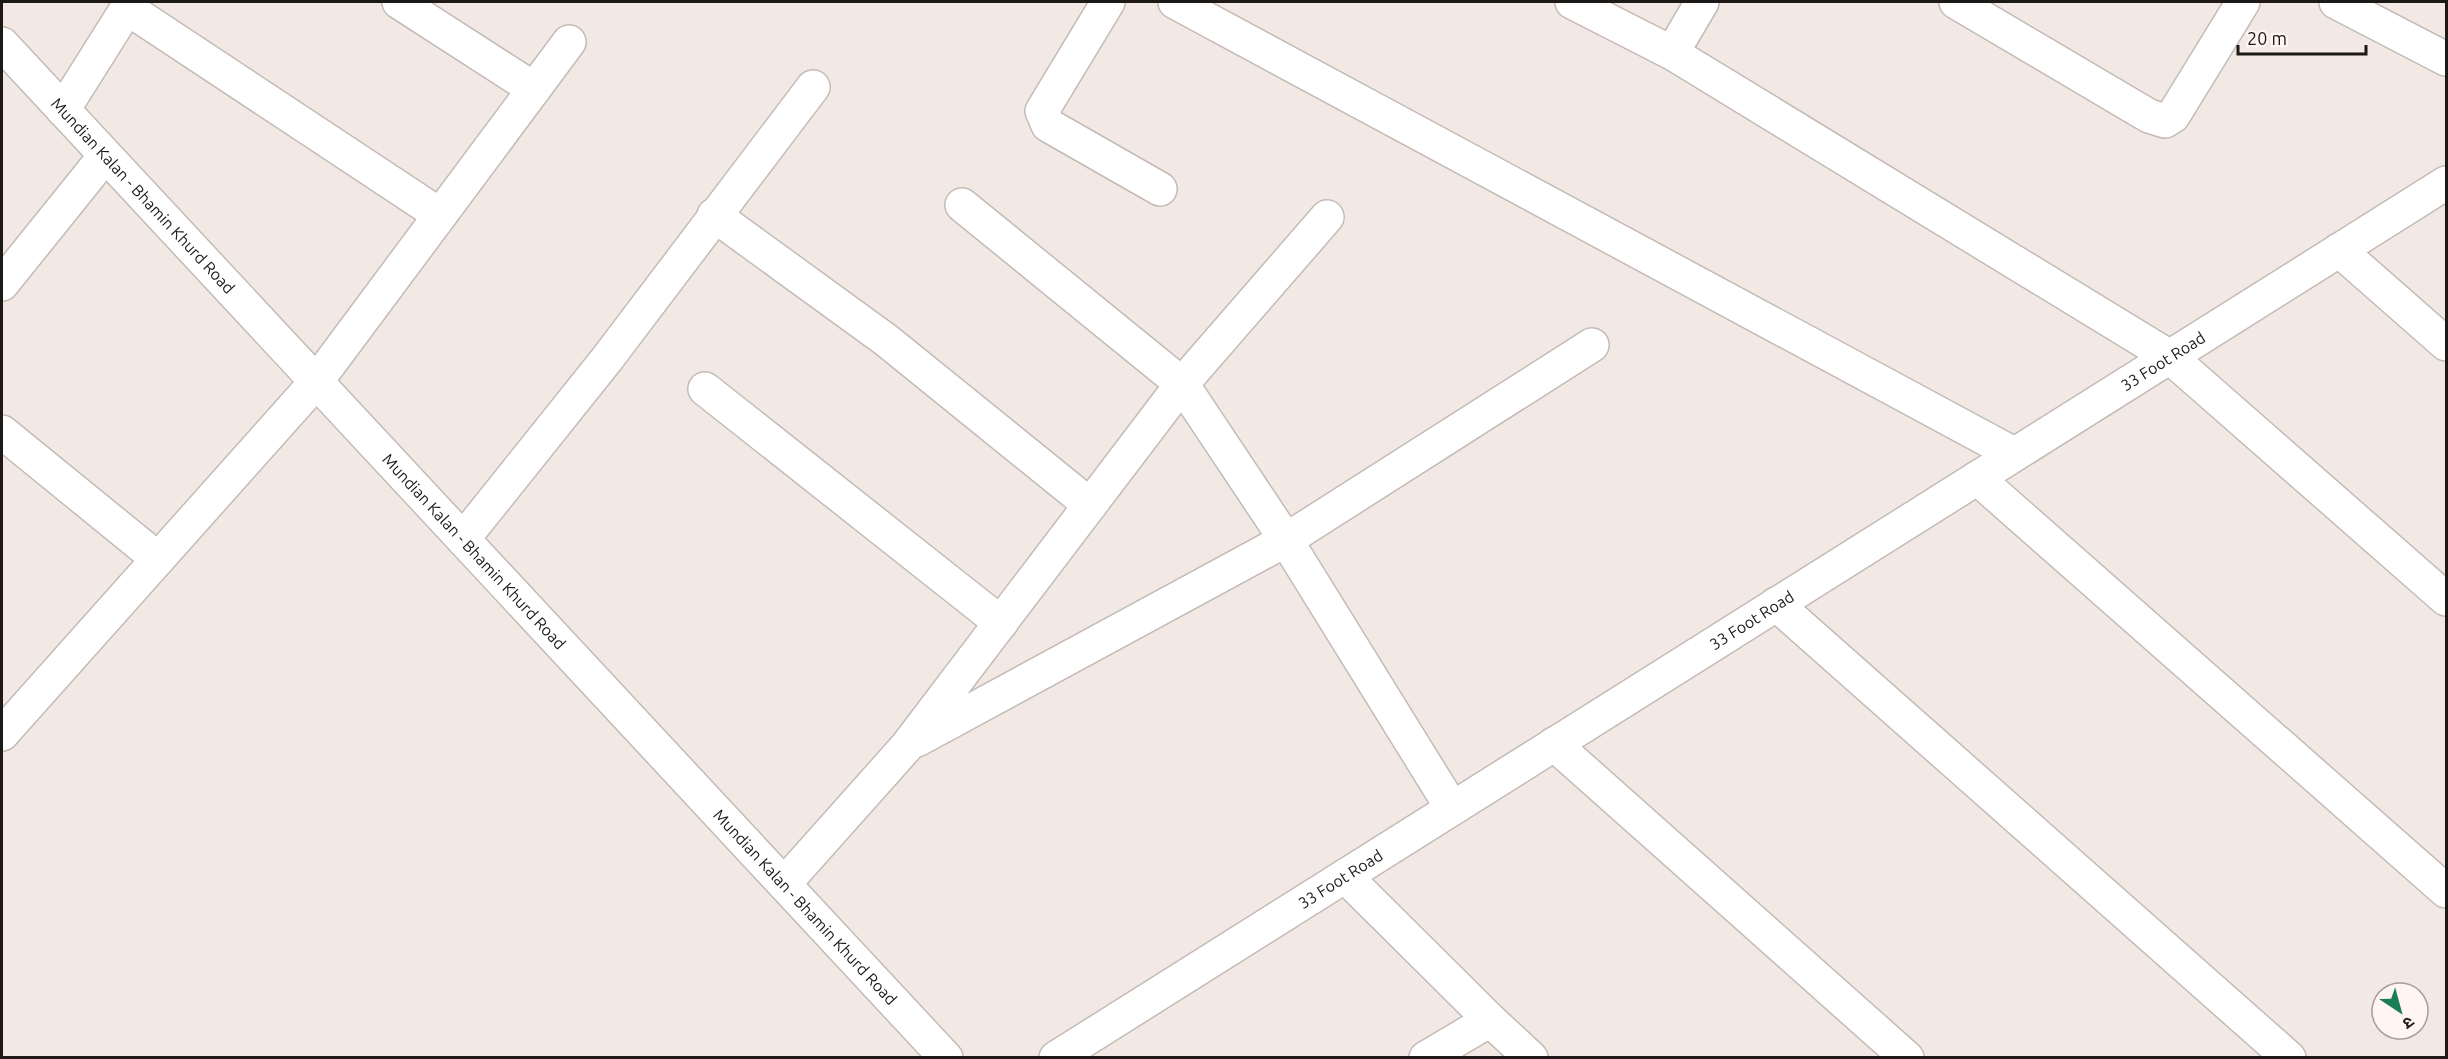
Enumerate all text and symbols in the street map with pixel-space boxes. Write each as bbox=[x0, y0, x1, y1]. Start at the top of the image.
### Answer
scale bar bbox=[2238, 18, 2366, 56]
text: 20 m bbox=[2247, 28, 2287, 48]
street label: Mundian Kalan - Bhamin Khurd Road bbox=[48, 94, 238, 297]
street label: 33 Foot Road bbox=[2118, 328, 2208, 394]
street label: Mundian Kalan - Bhamin Khurd Road bbox=[379, 450, 569, 653]
street label: 33 Foot Road bbox=[1706, 587, 1797, 653]
street label: Mundian Kalan - Bhamin Khurd Road bbox=[710, 806, 901, 1008]
street label: 33 Foot Road bbox=[1295, 846, 1386, 912]
north arrow bbox=[2370, 981, 2430, 1041]
text: उ bbox=[2399, 1013, 2418, 1034]

